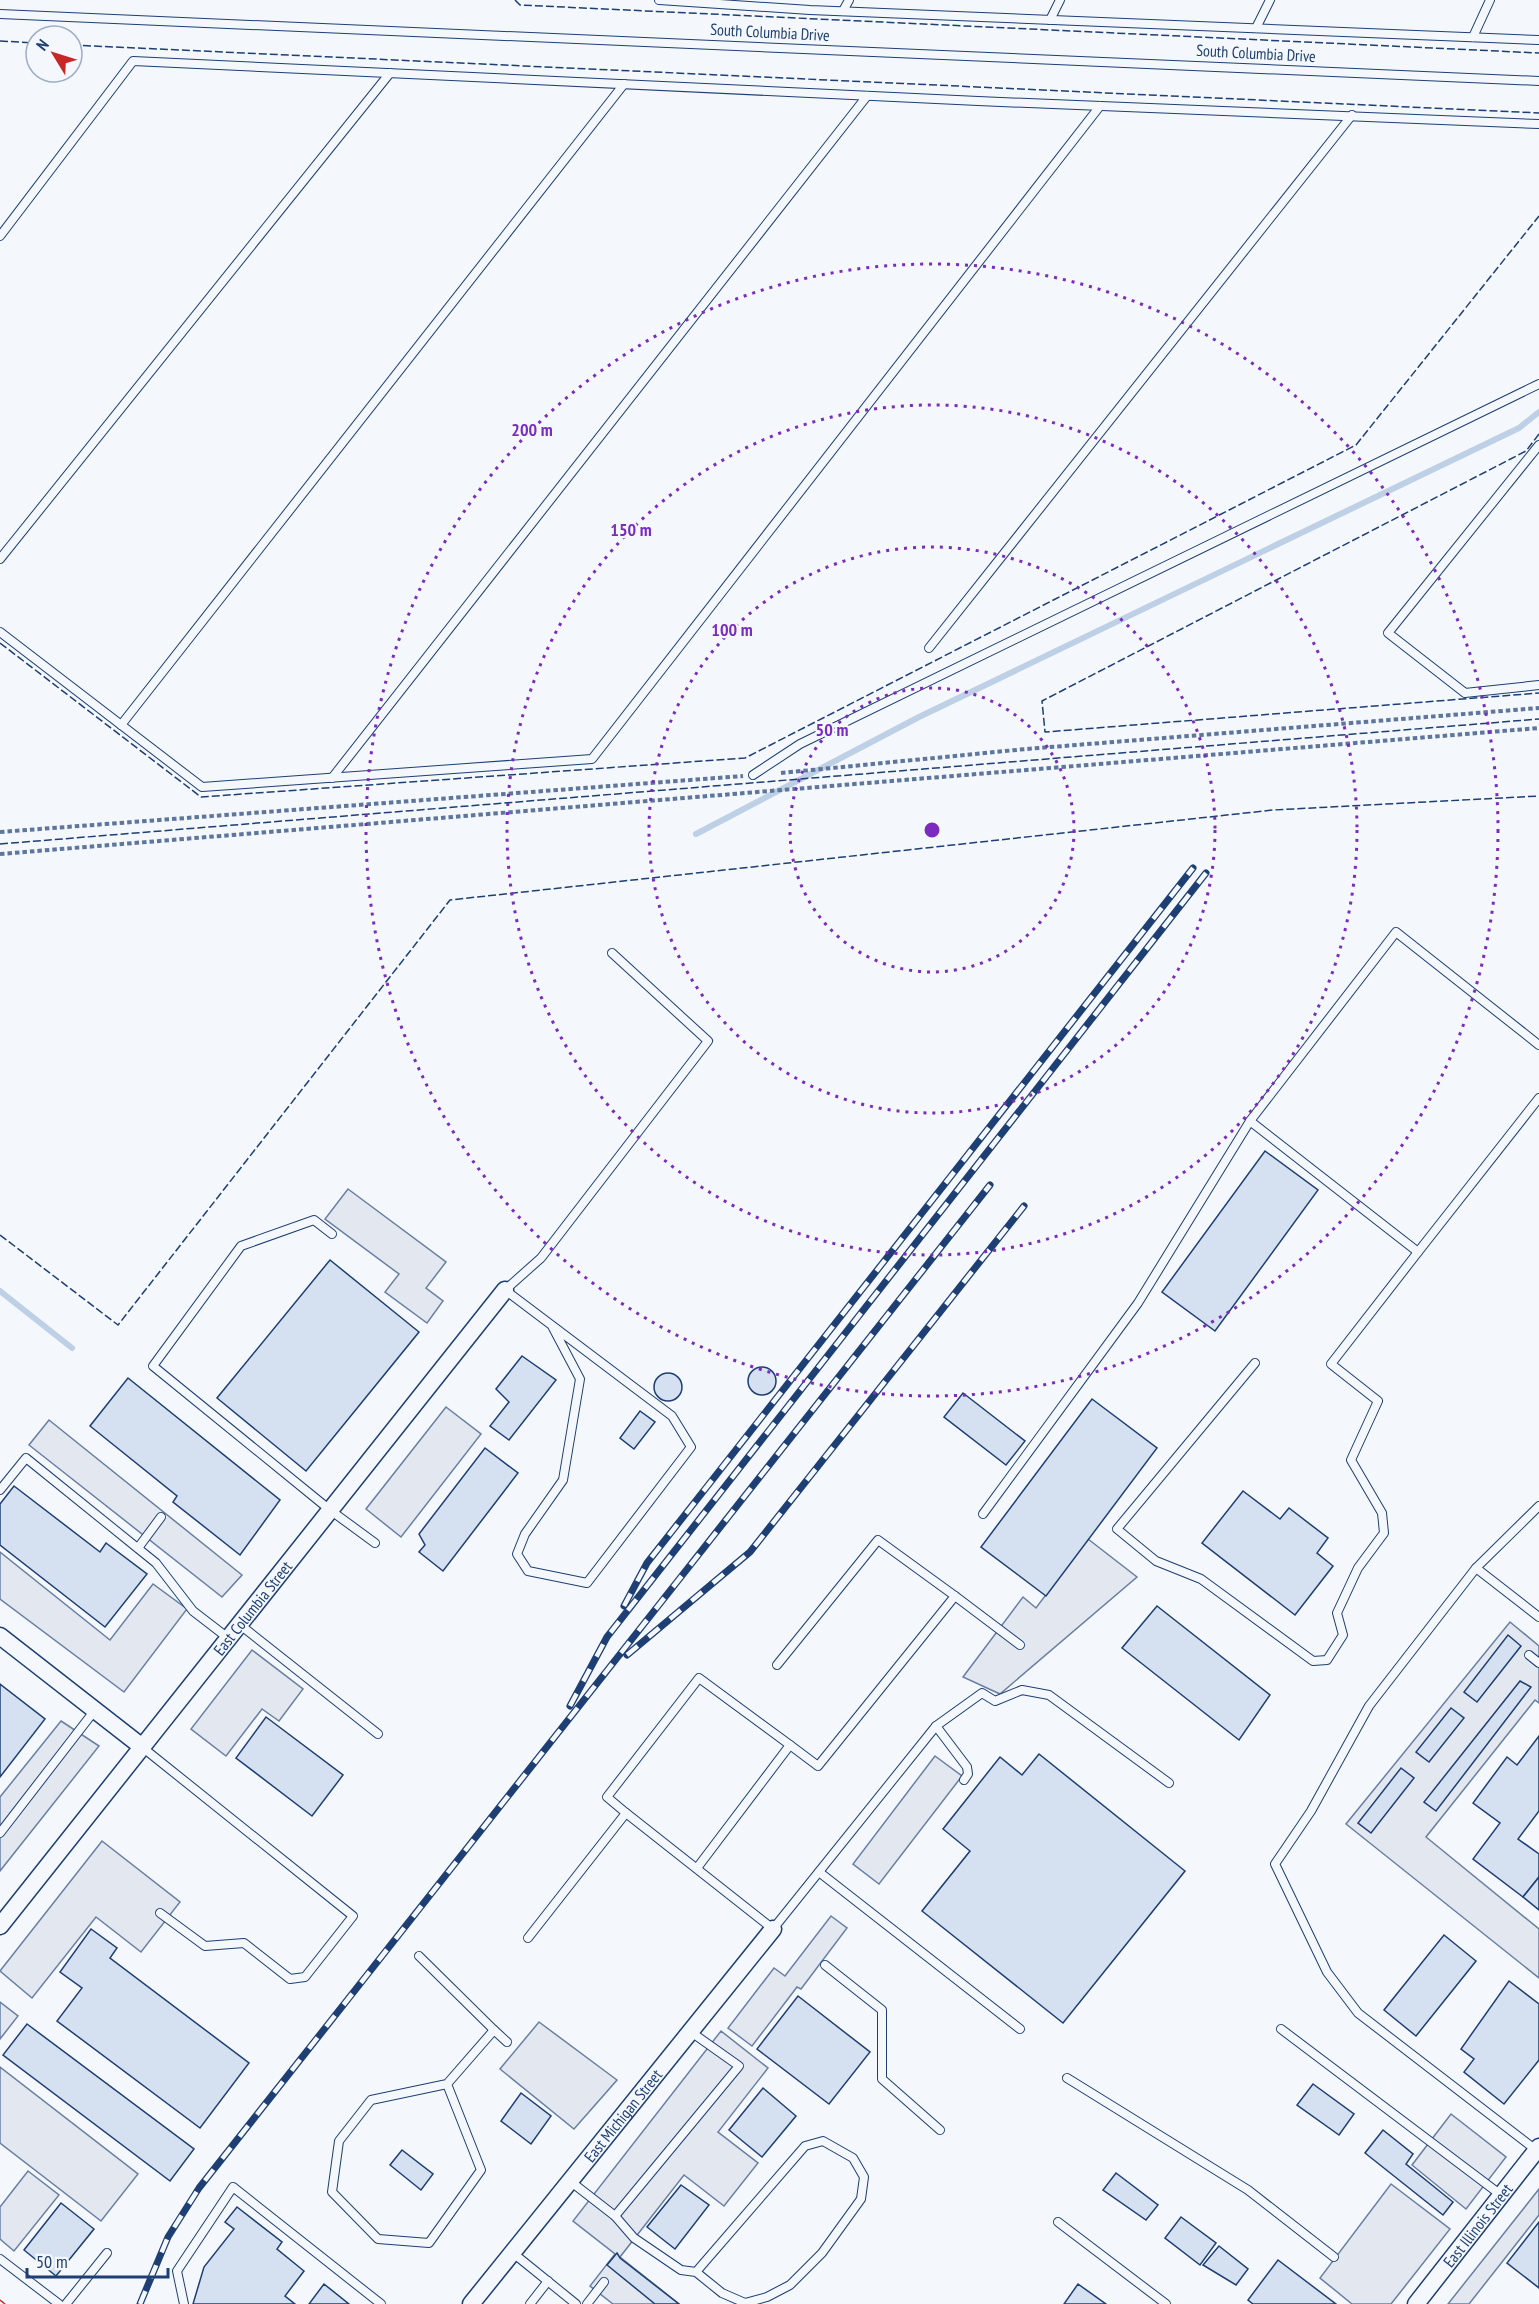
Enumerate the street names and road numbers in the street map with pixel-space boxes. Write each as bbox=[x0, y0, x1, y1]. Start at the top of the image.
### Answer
street label: South Columbia Drive bbox=[710, 19, 830, 45]
street label: South Columbia Drive bbox=[1196, 40, 1316, 66]
street label: East Columbia Street bbox=[209, 1556, 296, 1659]
street label: East Michigan Street bbox=[579, 2065, 667, 2166]
street label: East Illinois Street bbox=[1439, 2179, 1517, 2271]

